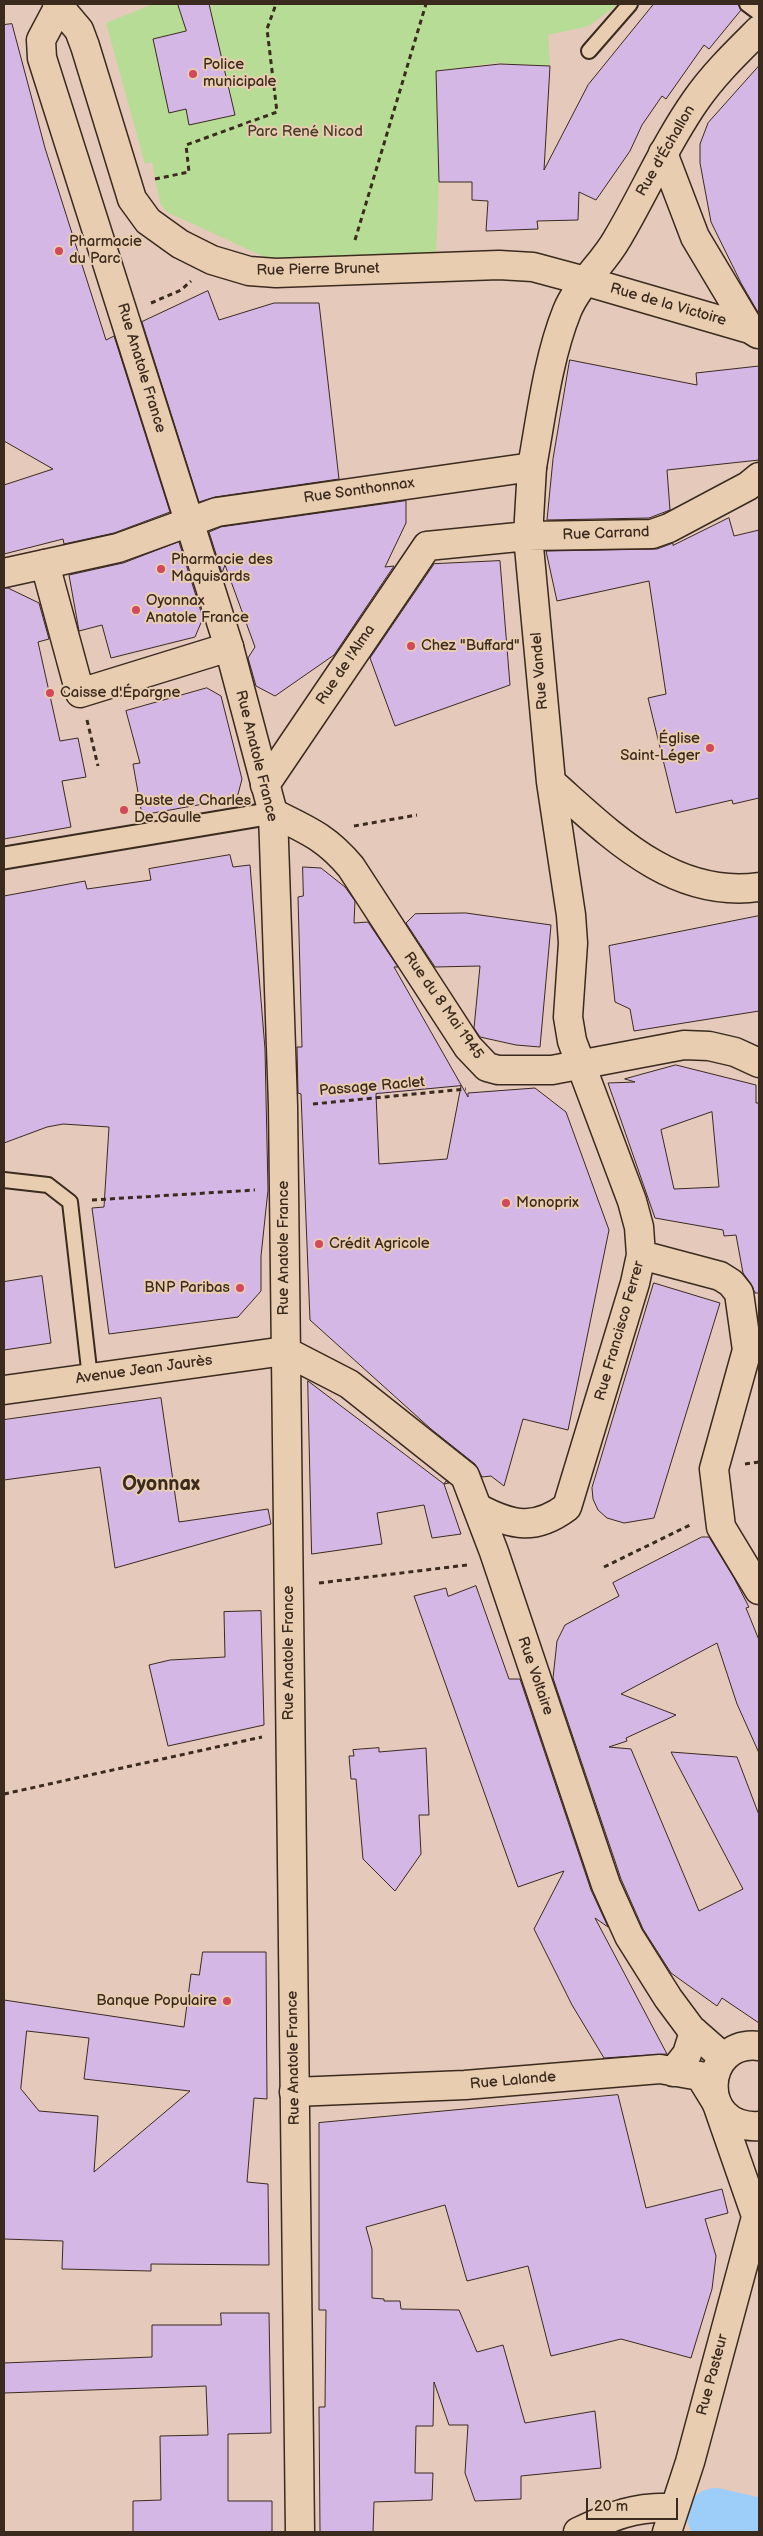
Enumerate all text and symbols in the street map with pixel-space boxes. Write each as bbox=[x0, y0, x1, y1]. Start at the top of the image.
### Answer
place label: Police municipale bbox=[203, 56, 276, 91]
marker: Police municipale bbox=[187, 68, 199, 80]
street label: Rue d'Échallon bbox=[633, 102, 699, 200]
park label: Parc René Nicod bbox=[247, 123, 363, 141]
place label: Pharmacie du Parc bbox=[69, 233, 142, 268]
marker: Pharmacie du Parc bbox=[53, 245, 65, 257]
street label: Rue Pierre Brunet bbox=[256, 260, 380, 280]
street label: Rue de la Victoire bbox=[608, 280, 728, 330]
street label: Rue Anatole France bbox=[113, 301, 169, 435]
street label: Rue Sonthonnax bbox=[302, 474, 416, 508]
street label: Rue Carrand bbox=[562, 523, 650, 545]
place label: Pharmacie des Maquisards bbox=[171, 551, 273, 586]
marker: Pharmacie des Maquisards bbox=[155, 563, 167, 575]
place label: Oyonnax Anatole France bbox=[146, 592, 249, 627]
marker: Oyonnax Anatole France bbox=[130, 604, 142, 616]
street label: Rue de l'Alma bbox=[313, 622, 379, 708]
street label: Rue Vandel bbox=[528, 631, 552, 711]
place label: Chez "Buffard" bbox=[421, 637, 520, 655]
marker: Chez "Buffard" bbox=[405, 640, 417, 652]
place label: Caisse d'Épargne bbox=[60, 684, 180, 702]
marker: Caisse d'Épargne bbox=[44, 687, 56, 699]
street label: Rue Anatole France bbox=[231, 688, 281, 824]
place label: Église Saint-Léger bbox=[620, 730, 700, 765]
marker: Église Saint-Léger bbox=[704, 742, 716, 754]
place label: Buste de Charles De Gaulle bbox=[134, 792, 251, 827]
marker: Buste de Charles De Gaulle bbox=[118, 804, 130, 816]
street label: Rue du 8 Mai 1945 bbox=[399, 949, 487, 1063]
street label: Passage Raclet bbox=[318, 1073, 426, 1101]
street label: Rue Anatole France bbox=[275, 1181, 293, 1315]
place label: Monoprix bbox=[516, 1194, 579, 1212]
marker: Monoprix bbox=[500, 1197, 512, 1209]
place label: Crédit Agricole bbox=[329, 1235, 430, 1253]
marker: Crédit Agricole bbox=[313, 1238, 325, 1250]
street label: Rue Francisco Ferrer bbox=[591, 1259, 649, 1403]
place label: BNP Paribas bbox=[144, 1279, 230, 1297]
marker: BNP Paribas bbox=[234, 1282, 246, 1294]
street label: Avenue Jean Jaurès bbox=[75, 1352, 213, 1388]
district label: Oyonnax bbox=[122, 1473, 200, 1497]
street label: Rue Anatole France bbox=[280, 1586, 298, 1720]
street label: Rue Voltaire bbox=[513, 1634, 557, 1718]
street label: Rue Anatole France bbox=[284, 1990, 304, 2126]
place label: Banque Populaire bbox=[96, 1992, 217, 2010]
marker: Banque Populaire bbox=[221, 1995, 233, 2007]
street label: Rue Lalande bbox=[469, 2068, 557, 2094]
street label: Rue Pasteur bbox=[693, 2332, 733, 2418]
scale bar bbox=[588, 2488, 680, 2520]
text: 20 m bbox=[594, 2497, 628, 2516]

